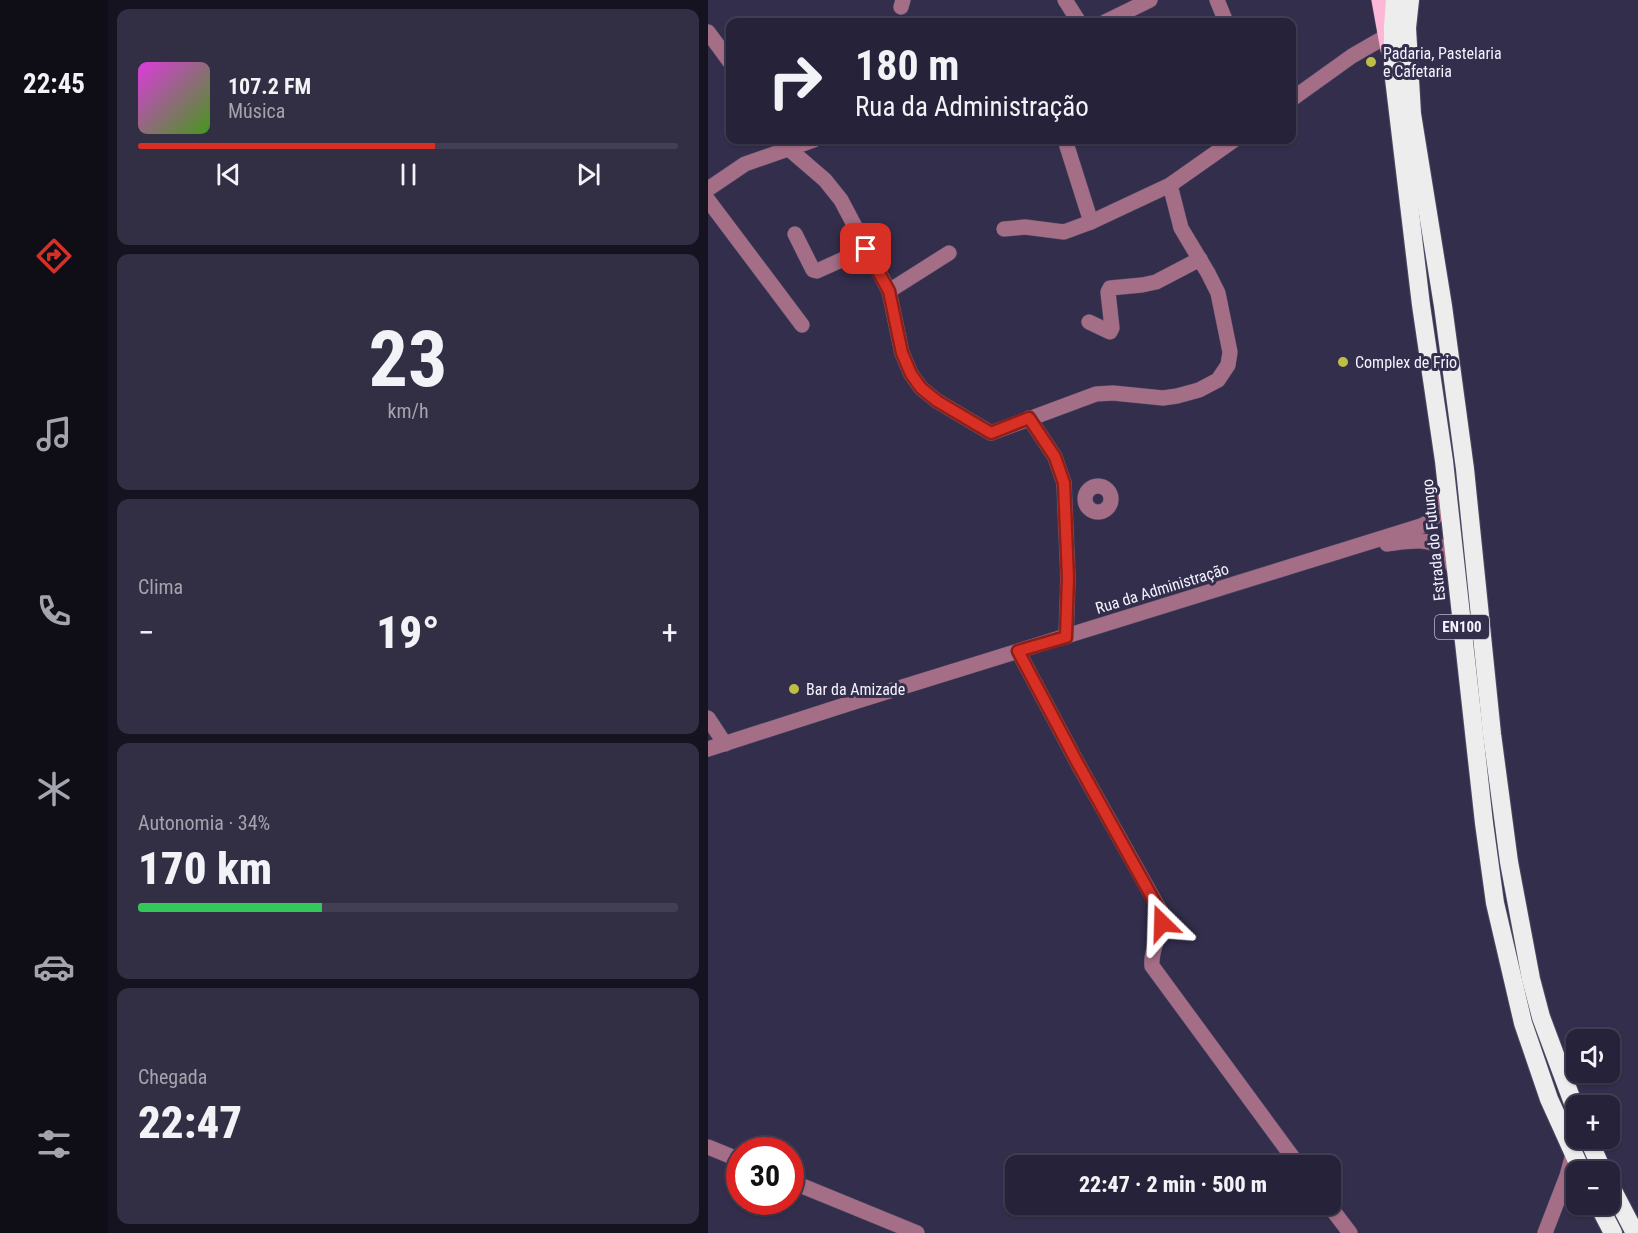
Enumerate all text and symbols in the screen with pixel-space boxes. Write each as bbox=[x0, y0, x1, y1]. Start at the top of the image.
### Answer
text: 180 m bbox=[855, 41, 960, 90]
icon: right bbox=[756, 42, 834, 120]
place label: Padaria, Pastelaria e Cafetaria bbox=[1383, 44, 1502, 81]
marker: Padaria, Pastelaria e Cafetaria bbox=[1364, 55, 1378, 69]
text: 22:45 bbox=[23, 68, 85, 100]
text: 107.2 FM bbox=[228, 74, 311, 99]
text: Rua da Administração bbox=[855, 91, 1089, 123]
text: Música bbox=[228, 99, 285, 123]
icon: previous bbox=[212, 158, 245, 191]
icon: pause bbox=[392, 158, 425, 191]
icon: next bbox=[572, 158, 605, 191]
pin bbox=[840, 223, 891, 274]
icon: arrive bbox=[849, 232, 882, 265]
icon: directions bbox=[33, 235, 75, 277]
text: 23 bbox=[369, 314, 447, 405]
place label: Complex de Frio bbox=[1355, 353, 1457, 372]
marker: Complex de Frio bbox=[1336, 355, 1350, 369]
text: km/h bbox=[387, 399, 429, 423]
icon: music bbox=[33, 413, 75, 455]
street label: Estrada do Futungo bbox=[1418, 478, 1449, 602]
street label: Rua da Administração bbox=[1093, 559, 1231, 618]
text: Clima bbox=[138, 575, 183, 599]
icon: phone bbox=[33, 590, 75, 632]
text: 19° bbox=[376, 606, 440, 659]
text: − bbox=[138, 613, 155, 652]
text: + bbox=[662, 613, 678, 652]
road number: EN100 bbox=[1435, 615, 1489, 639]
place label: Bar da Amizade bbox=[806, 680, 905, 699]
marker: Bar da Amizade bbox=[787, 682, 801, 696]
icon: climate bbox=[33, 768, 75, 810]
text: Autonomia · 34% bbox=[138, 811, 270, 835]
text: 170 km bbox=[138, 842, 272, 895]
position arrow bbox=[1130, 891, 1194, 955]
icon: car bbox=[33, 946, 75, 988]
map controls bbox=[1566, 1029, 1620, 1215]
button: sound bbox=[1566, 1029, 1620, 1083]
text: Chegada bbox=[138, 1065, 207, 1089]
button: + bbox=[1566, 1095, 1620, 1149]
text: 22:47 bbox=[138, 1096, 242, 1149]
icon: filters bbox=[33, 1123, 75, 1165]
speed limit sign: 30 bbox=[726, 1137, 804, 1215]
button: − bbox=[1566, 1161, 1620, 1215]
text: 22:47 · 2 min · 500 m bbox=[1079, 1172, 1267, 1197]

